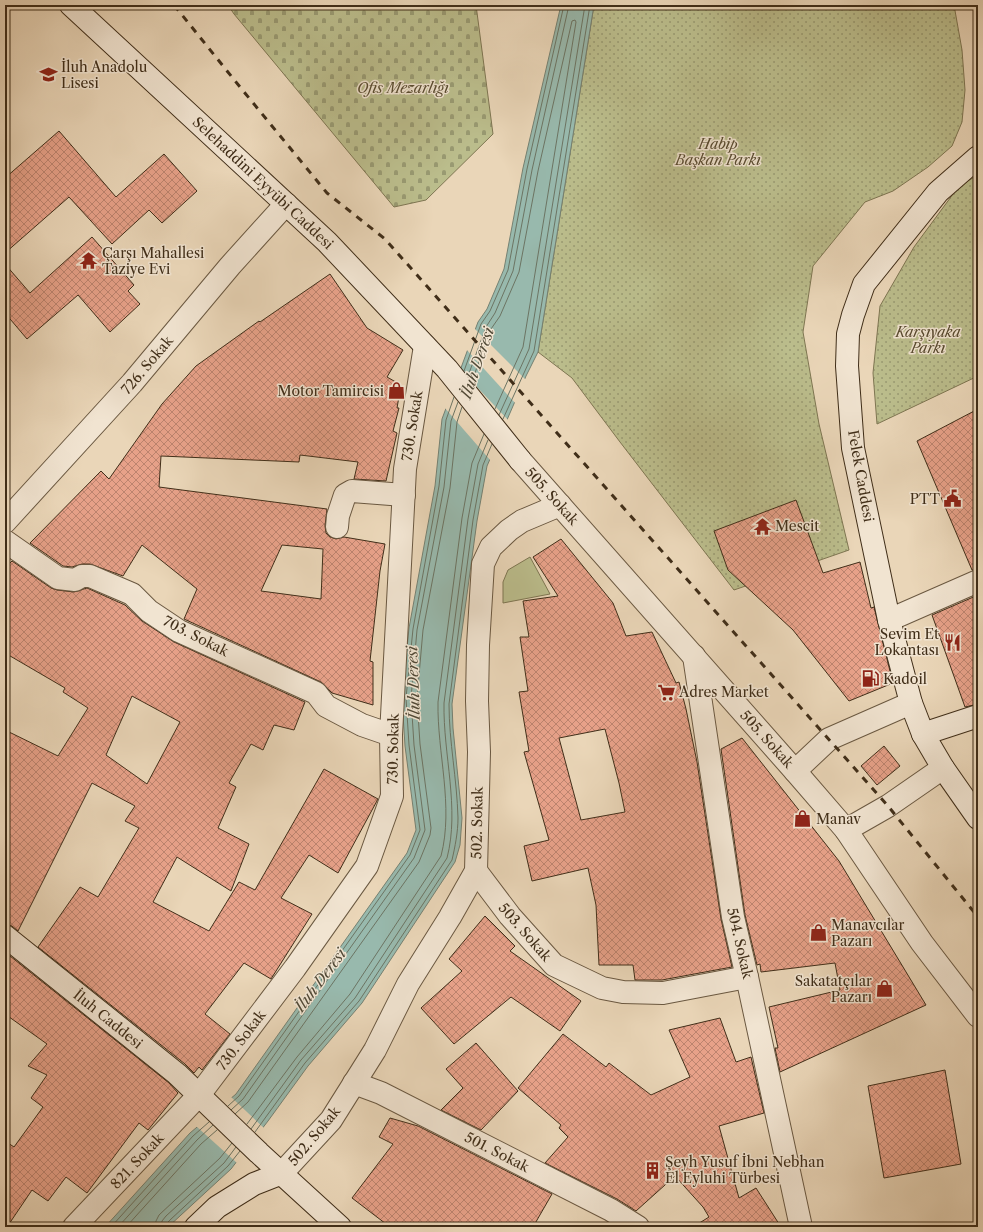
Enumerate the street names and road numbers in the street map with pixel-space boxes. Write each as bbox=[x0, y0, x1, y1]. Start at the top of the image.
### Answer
street label: Selehaddini Eyyübi Caddesi bbox=[189, 113, 337, 253]
street label: 726. Sokak bbox=[117, 331, 177, 398]
street label: 730. Sokak bbox=[398, 389, 427, 462]
street label: Felek Caddesi bbox=[844, 428, 878, 524]
street label: 505. Sokak bbox=[521, 463, 583, 529]
street label: 703. Sokak bbox=[160, 612, 233, 661]
street label: 505. Sokak bbox=[736, 706, 798, 772]
street label: 730. Sokak bbox=[383, 713, 403, 785]
street label: 502. Sokak bbox=[467, 786, 487, 859]
street label: 503. Sokak bbox=[495, 899, 556, 966]
street label: 504. Sokak bbox=[723, 906, 757, 981]
street label: İluh Caddesi bbox=[70, 986, 146, 1052]
street label: 730. Sokak bbox=[212, 1006, 270, 1074]
street label: 502. Sokak bbox=[284, 1102, 345, 1169]
street label: 501. Sokak bbox=[462, 1128, 533, 1176]
street label: 821. Sokak bbox=[107, 1129, 168, 1193]

